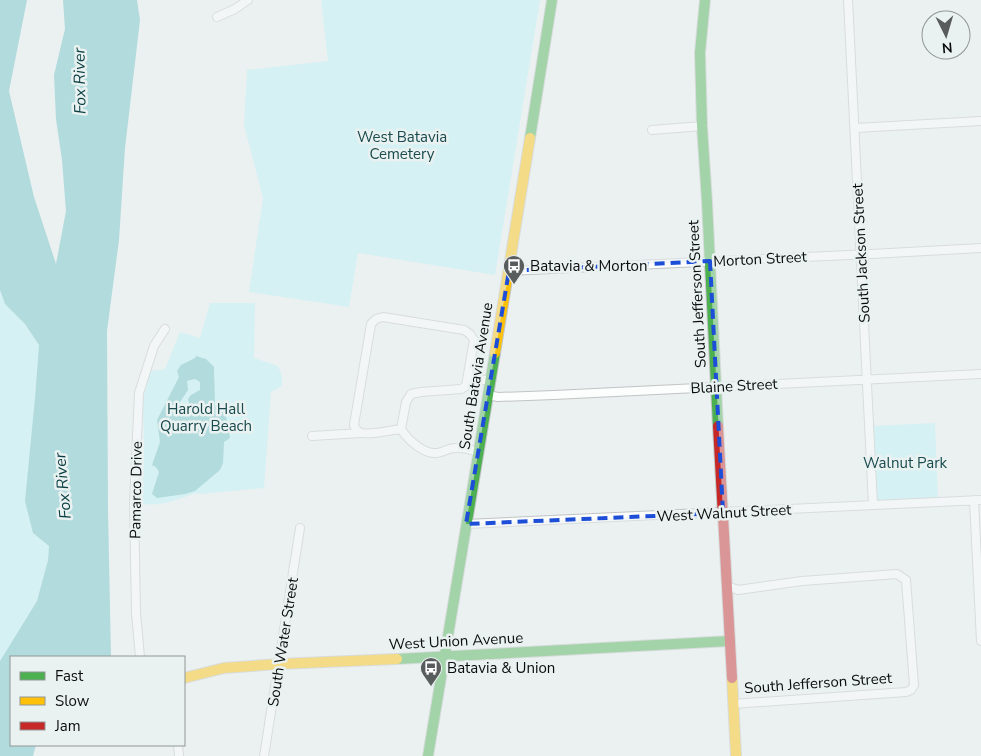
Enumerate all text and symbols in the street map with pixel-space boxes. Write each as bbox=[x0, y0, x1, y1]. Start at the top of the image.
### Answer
north arrow bbox=[921, 10, 971, 60]
text: N bbox=[941, 38, 953, 57]
water label: Fox River bbox=[68, 46, 92, 114]
park label: West Batavia Cemetery bbox=[357, 127, 447, 164]
street label: South Jackson Street bbox=[847, 182, 875, 323]
street label: South Jefferson Street bbox=[683, 219, 711, 368]
street label: Morton Street bbox=[713, 247, 808, 271]
bus stop icon: Batavia & Morton bbox=[502, 254, 526, 285]
place label: Batavia & Morton bbox=[530, 256, 647, 276]
street label: South Batavia Avenue bbox=[454, 301, 498, 451]
street label: Blaine Street bbox=[690, 374, 779, 398]
park label: Harold Hall Quarry Beach bbox=[160, 399, 252, 436]
street label: Pamarco Drive bbox=[125, 441, 147, 539]
water label: Fox River bbox=[49, 451, 77, 520]
park label: Walnut Park bbox=[863, 453, 948, 473]
street label: West Walnut Street bbox=[656, 499, 793, 527]
street label: South Water Street bbox=[263, 575, 303, 708]
street label: West Union Avenue bbox=[388, 627, 524, 655]
legend bbox=[10, 656, 185, 746]
bus stop icon: Batavia & Union bbox=[419, 656, 443, 687]
place label: Batavia & Union bbox=[447, 658, 555, 678]
text: Fast bbox=[55, 666, 84, 686]
street label: South Jefferson Street bbox=[743, 668, 893, 698]
text: Slow bbox=[55, 691, 90, 711]
text: Jam bbox=[54, 716, 81, 736]

